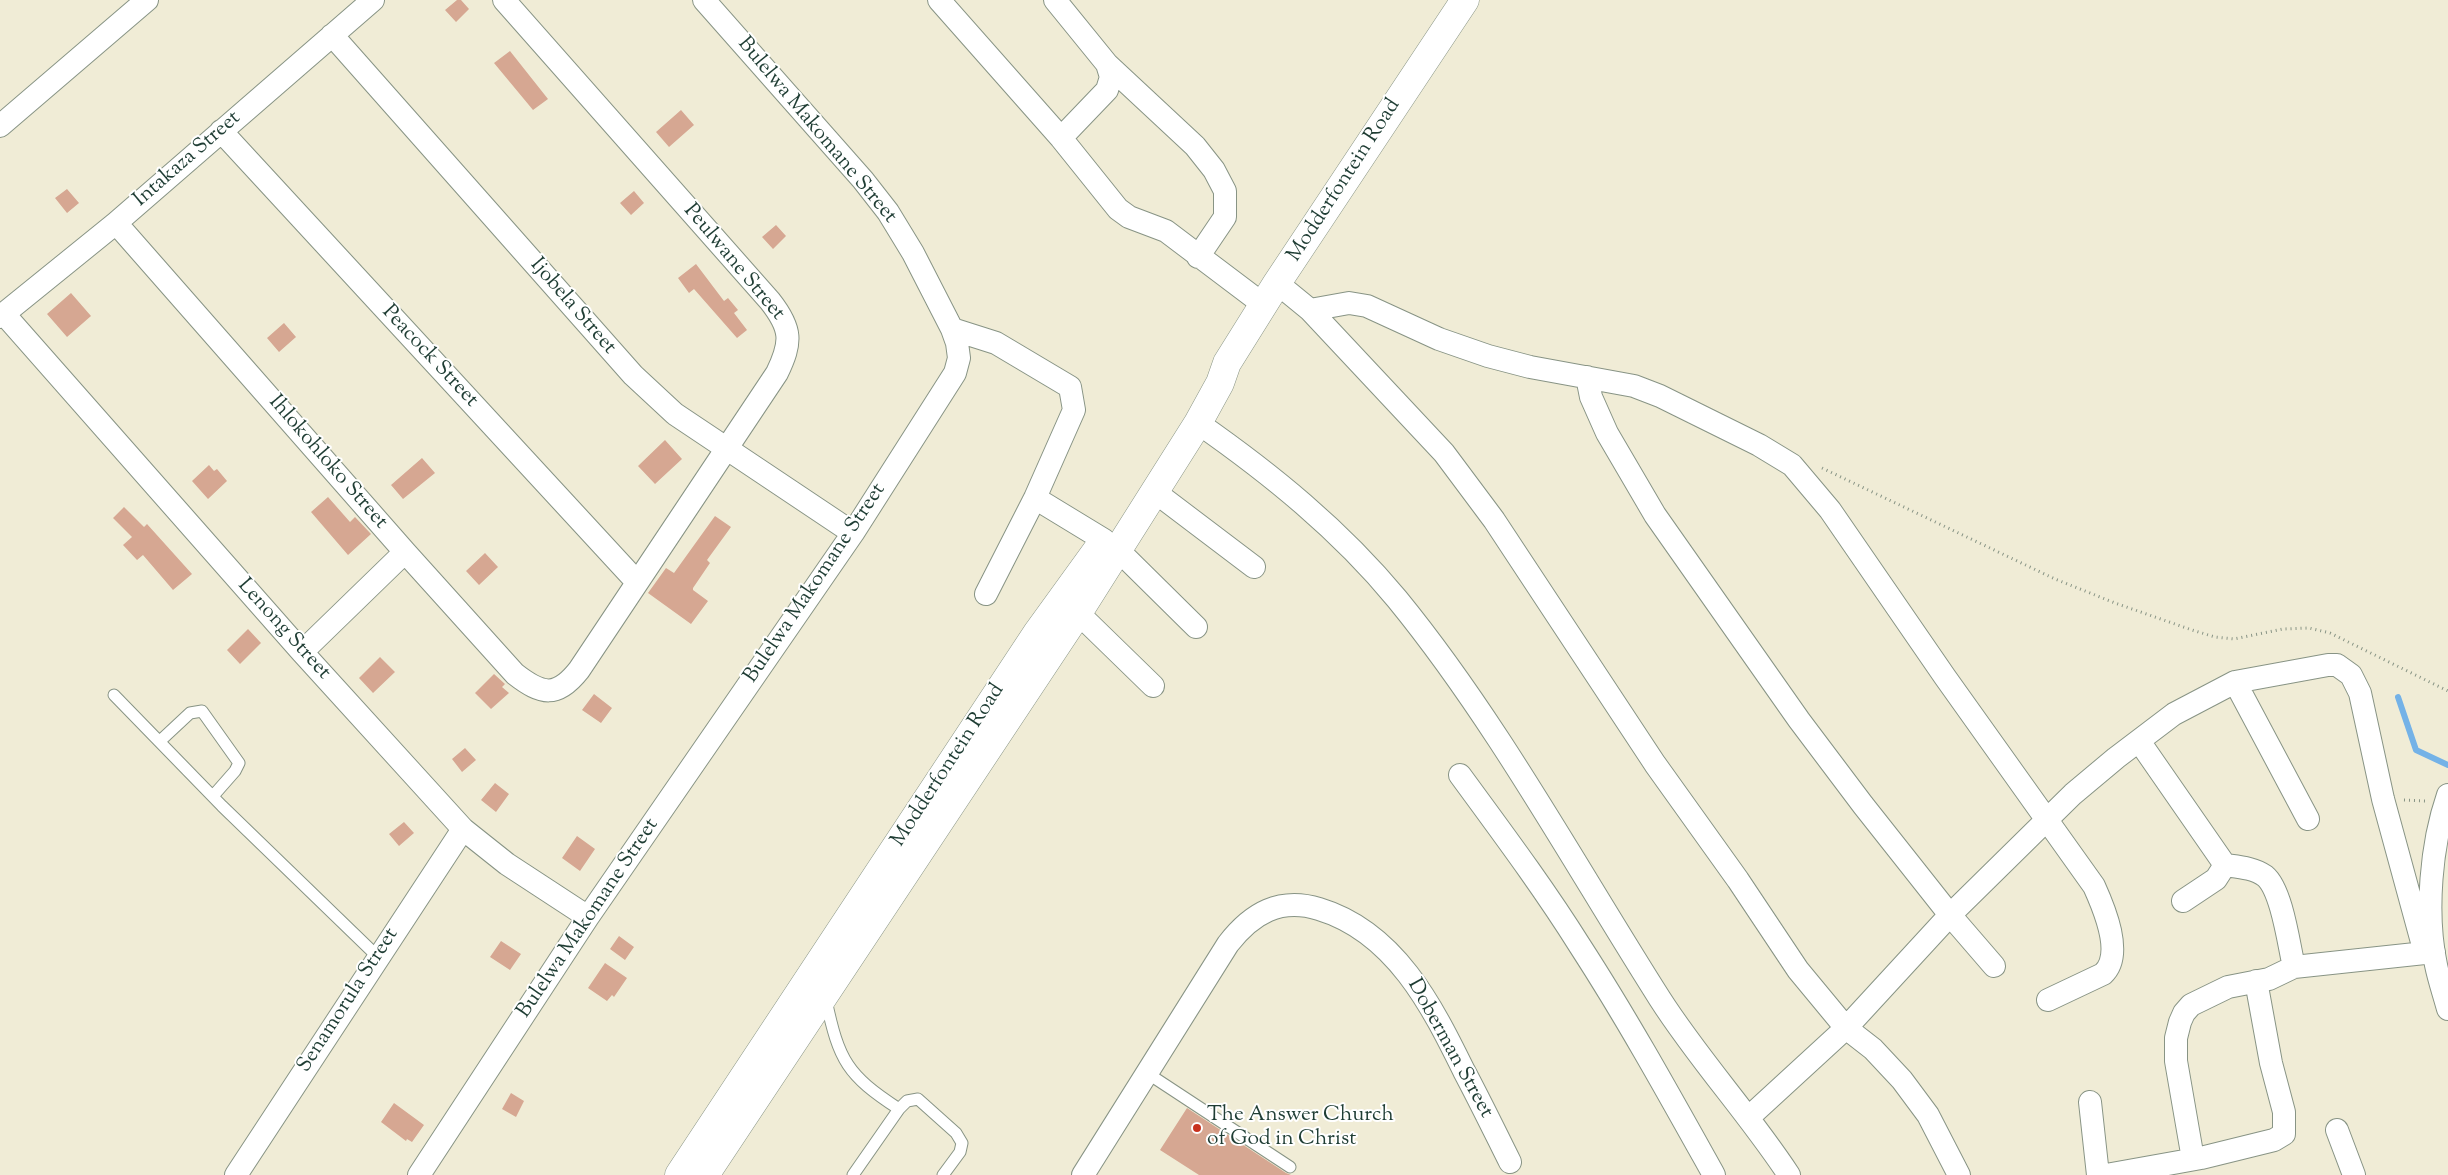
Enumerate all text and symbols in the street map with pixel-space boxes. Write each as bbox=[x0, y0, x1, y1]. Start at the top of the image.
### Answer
street label: Bulelwa Makomane Street bbox=[731, 33, 901, 229]
street label: Modderfontein Road bbox=[1283, 95, 1407, 267]
street label: Intakaza Street bbox=[129, 107, 247, 213]
street label: Peulwane Street bbox=[677, 200, 789, 326]
street label: Ijobela Street bbox=[523, 254, 621, 360]
street label: Peacock Street bbox=[375, 301, 483, 413]
street label: Ihlokohloko Street bbox=[262, 391, 392, 535]
street label: Bulelwa Makomane Street bbox=[740, 479, 892, 689]
street label: Lenong Street bbox=[231, 574, 335, 686]
street label: Modderfontein Road bbox=[887, 680, 1011, 852]
street label: Bulelwa Makomane Street bbox=[513, 814, 665, 1024]
street label: Senamorula Street bbox=[293, 924, 405, 1078]
street label: Doberman Street bbox=[1400, 975, 1498, 1123]
place label: The Answer Church of God in Christ bbox=[1207, 1103, 1394, 1153]
marker: The Answer Church of God in Christ bbox=[1191, 1122, 1203, 1134]

